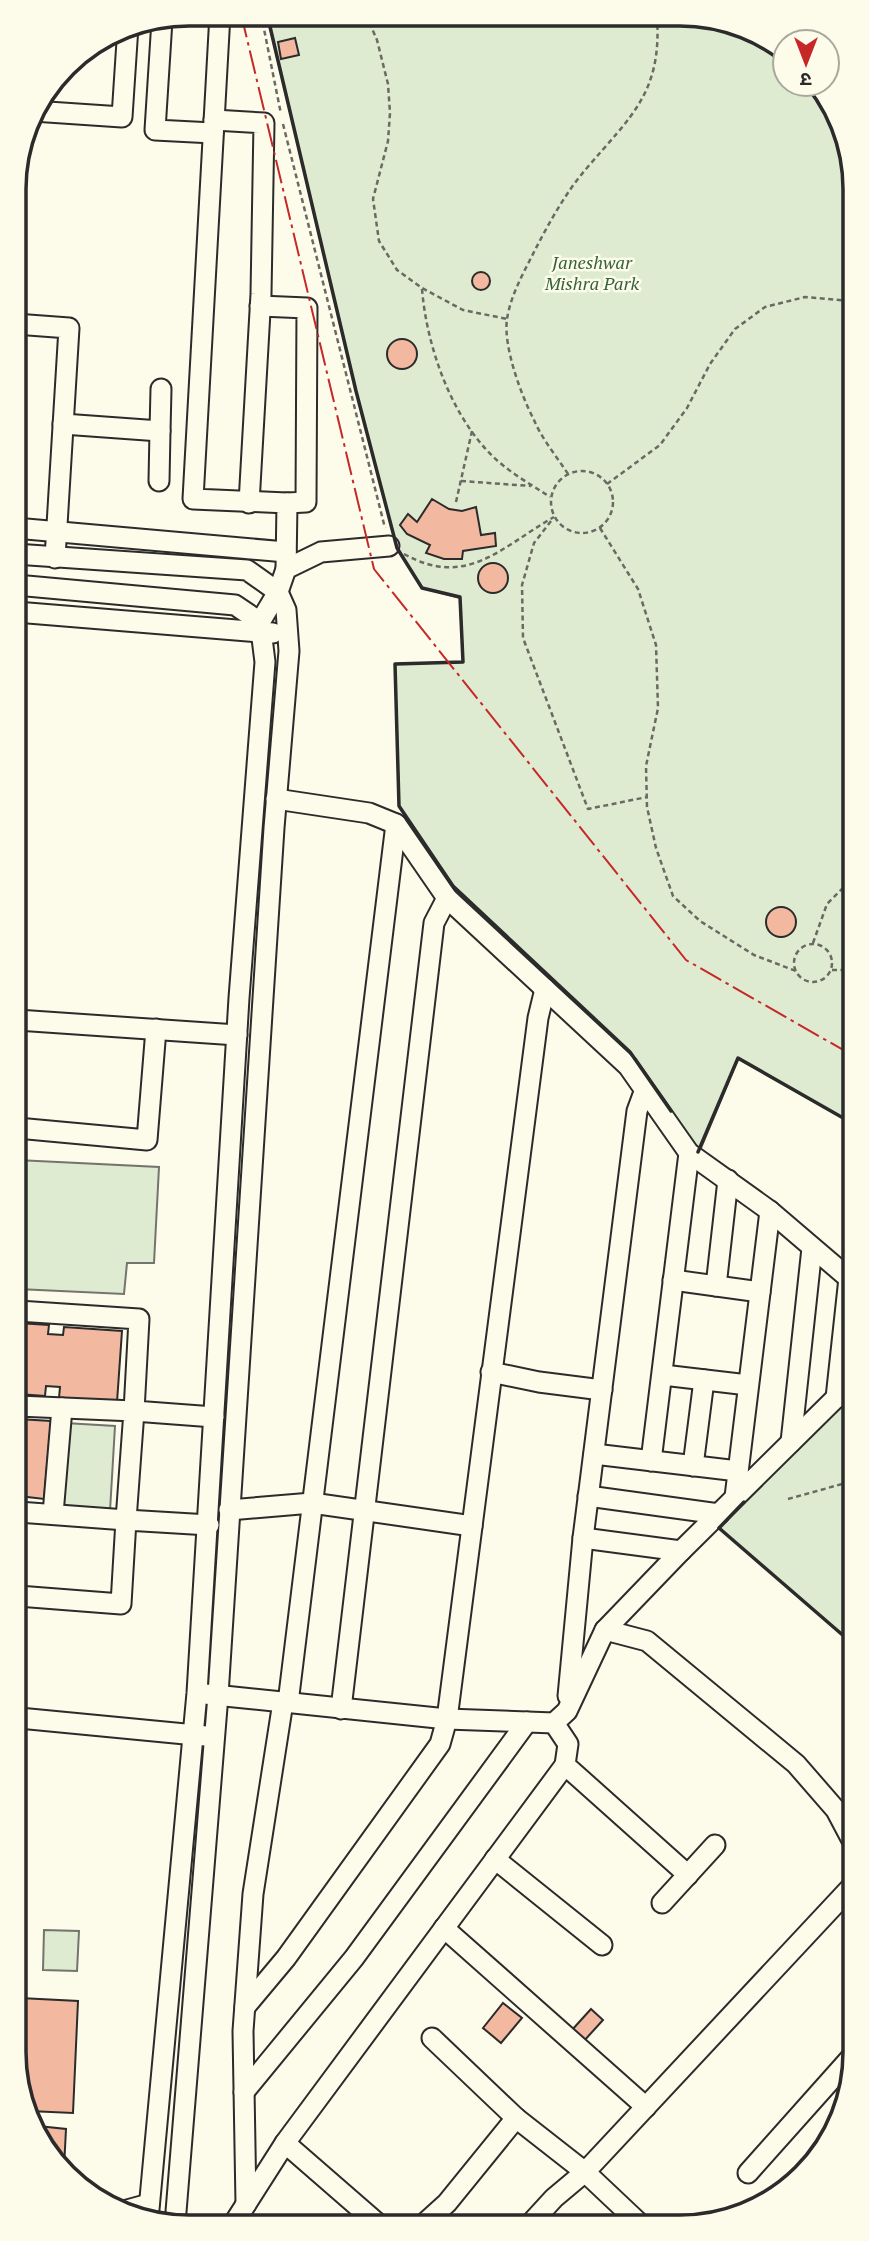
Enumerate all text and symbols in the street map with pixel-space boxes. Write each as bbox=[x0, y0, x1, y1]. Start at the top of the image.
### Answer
north arrow bbox=[771, 28, 841, 98]
text: उ bbox=[800, 68, 812, 93]
park label: Janeshwar Mishra Park bbox=[544, 250, 639, 295]

